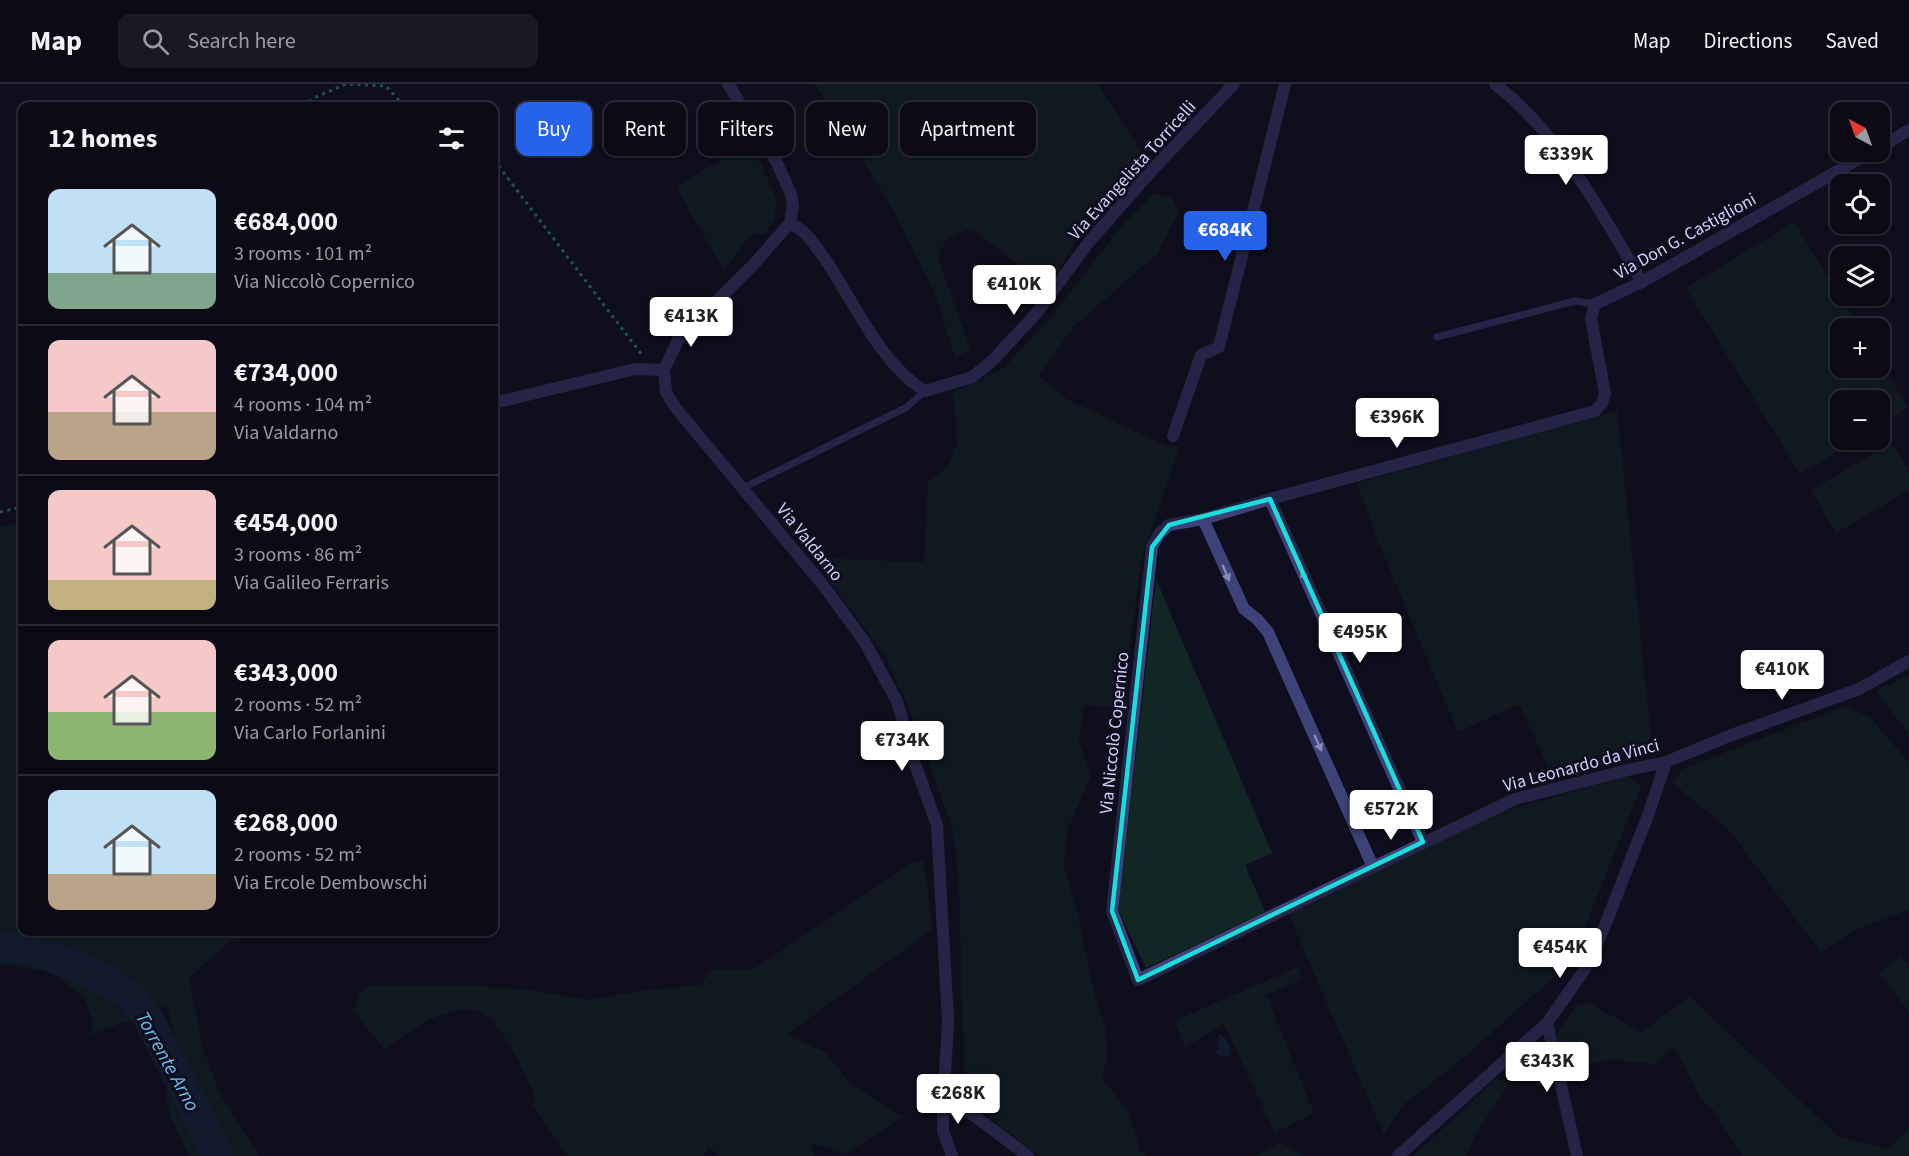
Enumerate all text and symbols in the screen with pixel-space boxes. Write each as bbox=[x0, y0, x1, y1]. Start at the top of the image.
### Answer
search box bbox=[118, 14, 538, 68]
text: Map bbox=[30, 21, 82, 61]
icon: search bbox=[139, 25, 172, 58]
text: Search here bbox=[187, 25, 296, 57]
text: Map bbox=[1633, 26, 1671, 56]
text: Directions bbox=[1704, 26, 1792, 56]
text: Saved bbox=[1825, 26, 1879, 56]
street label: Via Evangelista Torricelli bbox=[1063, 95, 1202, 246]
chip: Buy bbox=[516, 102, 592, 156]
chip: Rent bbox=[604, 102, 686, 156]
chip: Filters bbox=[698, 102, 794, 156]
chip: New bbox=[806, 102, 888, 156]
chip: Apartment bbox=[900, 102, 1036, 156]
north arrow bbox=[1830, 102, 1890, 162]
map controls bbox=[1830, 102, 1890, 450]
text: 12 homes bbox=[48, 120, 157, 157]
icon: filters bbox=[435, 122, 468, 155]
pin: €339K bbox=[1524, 135, 1608, 186]
text: €339K bbox=[1539, 140, 1593, 168]
button: locate bbox=[1830, 174, 1890, 234]
street label: Via Don G. Castiglioni bbox=[1610, 187, 1761, 286]
text: €684,000 bbox=[234, 203, 338, 240]
pin: €684K bbox=[1183, 211, 1267, 262]
icon: home bbox=[96, 213, 168, 285]
text: €684K bbox=[1198, 216, 1252, 244]
text: 3 rooms · 101 m² bbox=[234, 240, 372, 268]
button: layers bbox=[1830, 246, 1890, 306]
pin: €410K bbox=[972, 265, 1056, 316]
text: Via Niccolò Copernico bbox=[234, 268, 415, 296]
text: €410K bbox=[987, 270, 1041, 298]
pin: €413K bbox=[649, 297, 733, 348]
text: €413K bbox=[664, 302, 718, 330]
button: + bbox=[1830, 318, 1890, 378]
text: €734,000 bbox=[234, 354, 338, 391]
icon: home bbox=[96, 364, 168, 436]
button: − bbox=[1830, 390, 1890, 450]
text: 4 rooms · 104 m² bbox=[234, 391, 372, 419]
pin: €396K bbox=[1355, 398, 1439, 449]
text: €396K bbox=[1370, 403, 1424, 431]
text: Via Valdarno bbox=[234, 419, 338, 447]
street label: Via Valdarno bbox=[770, 498, 849, 587]
text: €454,000 bbox=[234, 504, 338, 541]
icon: home bbox=[96, 514, 168, 586]
text: 3 rooms · 86 m² bbox=[234, 541, 362, 569]
one-way arrow bbox=[1222, 564, 1232, 582]
one-way arrow bbox=[1300, 568, 1310, 586]
text: Via Galileo Ferraris bbox=[234, 569, 389, 597]
pin: €495K bbox=[1318, 613, 1402, 664]
text: €495K bbox=[1333, 618, 1387, 646]
pin: €410K bbox=[1740, 650, 1824, 701]
street label: Via Niccolò Copernico bbox=[1094, 651, 1135, 815]
text: €343,000 bbox=[234, 654, 338, 691]
text: €410K bbox=[1755, 655, 1809, 683]
icon: home bbox=[96, 664, 168, 736]
text: 2 rooms · 52 m² bbox=[234, 691, 362, 719]
text: Via Carlo Forlanini bbox=[234, 719, 386, 747]
pin: €734K bbox=[860, 721, 944, 772]
text: €734K bbox=[875, 726, 929, 754]
street label: Via Leonardo da Vinci bbox=[1500, 733, 1662, 798]
one-way arrow bbox=[1313, 734, 1322, 751]
pin: €572K bbox=[1349, 790, 1433, 841]
text: €572K bbox=[1364, 795, 1418, 823]
text: €268,000 bbox=[234, 804, 338, 841]
icon: home bbox=[96, 814, 168, 886]
text: 2 rooms · 52 m² bbox=[234, 841, 362, 869]
text: Via Ercole Dembowschi bbox=[234, 869, 427, 897]
pin: €454K bbox=[1518, 928, 1602, 979]
text: €454K bbox=[1533, 933, 1587, 961]
water label: Torrente Arno bbox=[128, 1006, 206, 1116]
pin: €343K bbox=[1505, 1042, 1589, 1093]
text: €343K bbox=[1520, 1047, 1574, 1075]
pin: €268K bbox=[916, 1074, 1000, 1125]
text: €268K bbox=[931, 1079, 985, 1107]

